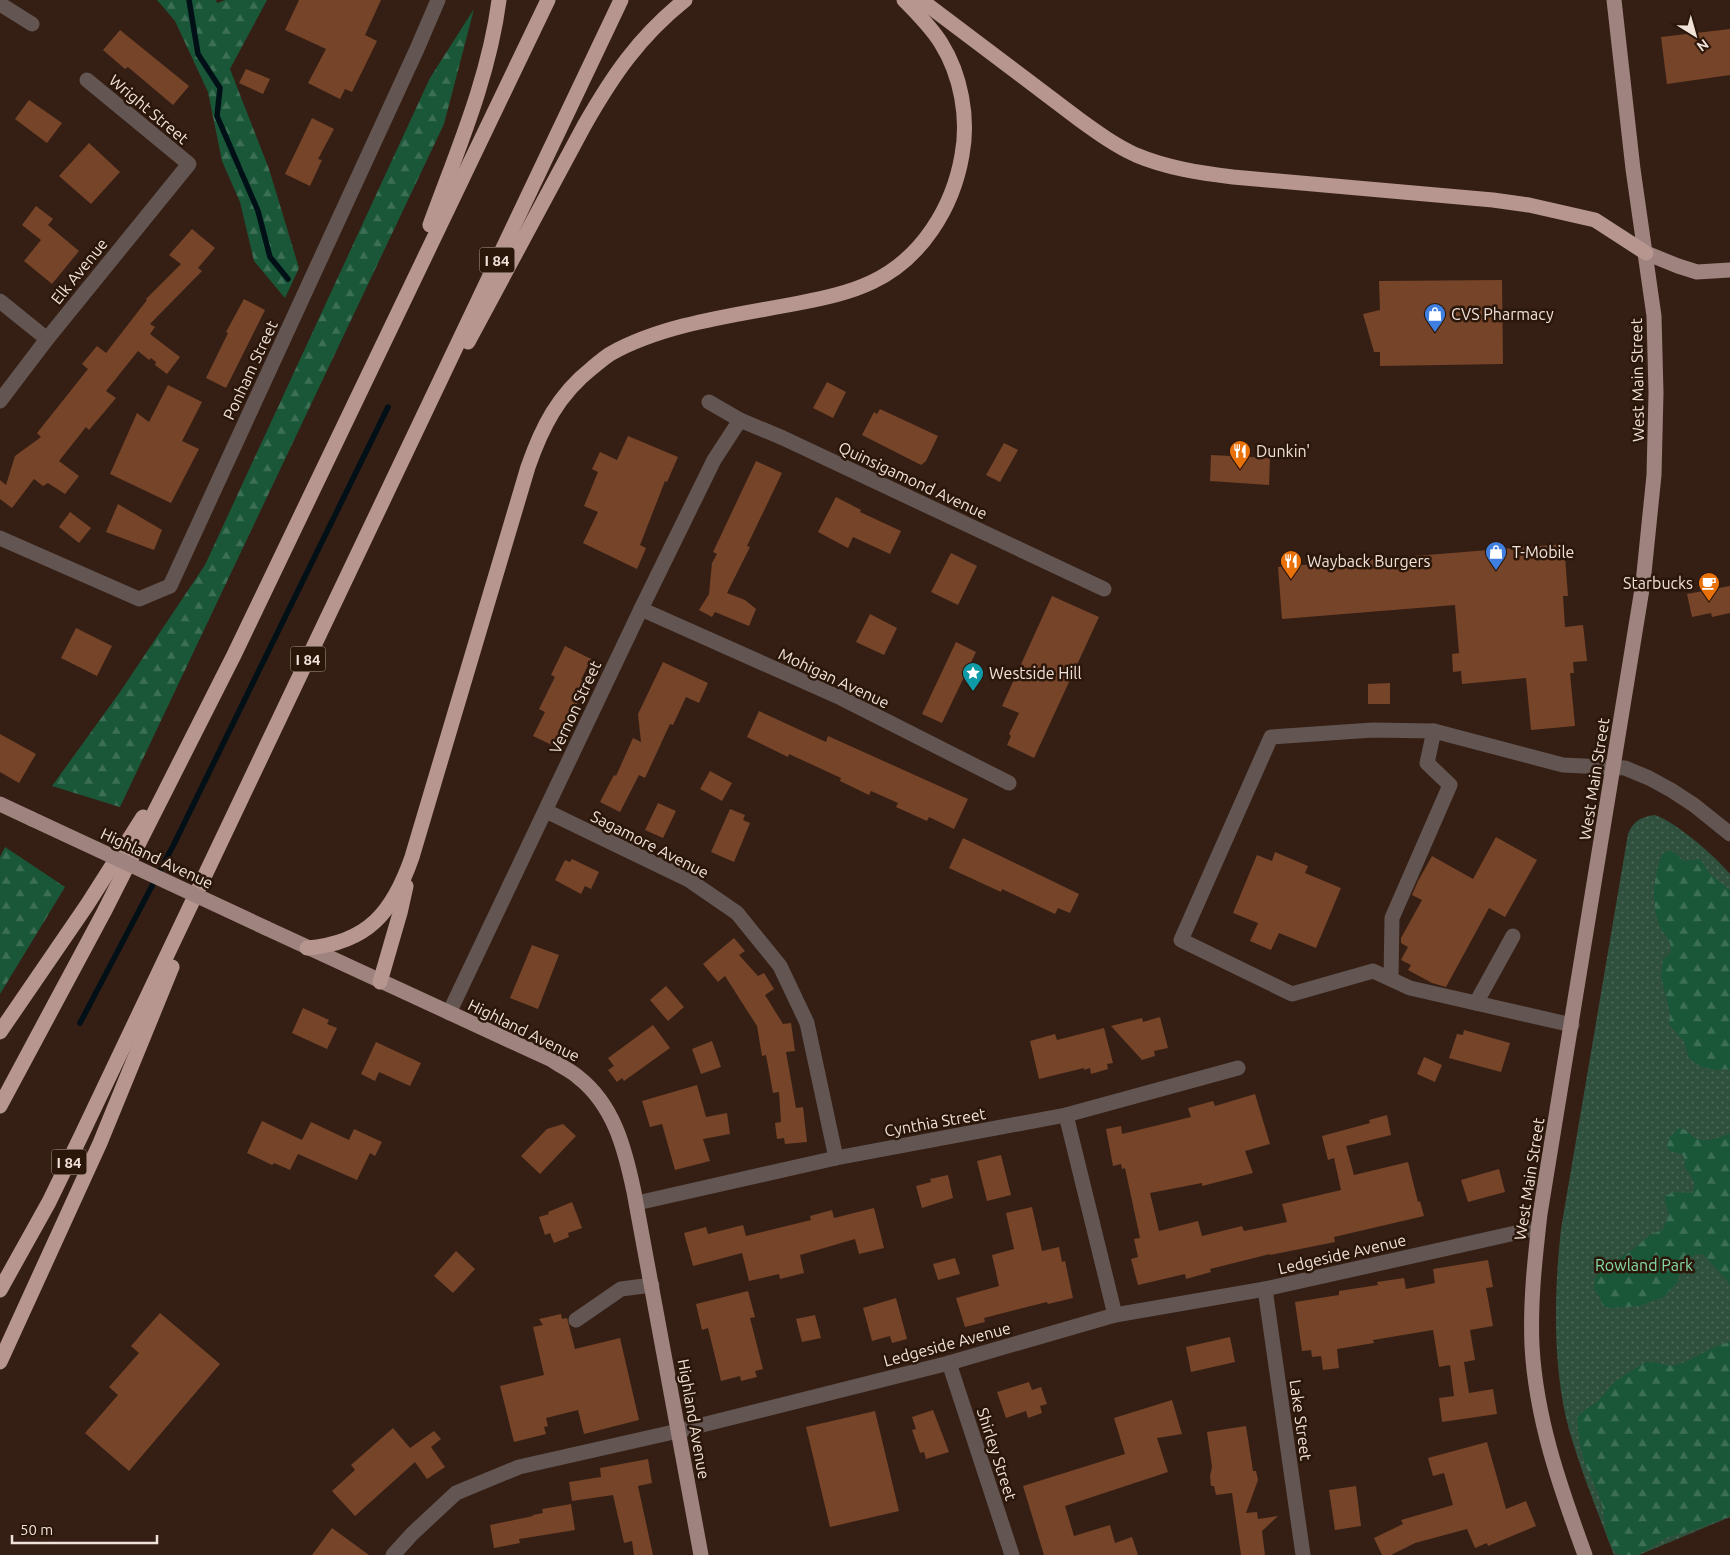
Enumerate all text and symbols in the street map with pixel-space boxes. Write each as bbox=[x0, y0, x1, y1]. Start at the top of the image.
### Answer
north arrow bbox=[1670, 10, 1720, 60]
text: N bbox=[1694, 36, 1712, 55]
street label: Wright Street bbox=[106, 71, 193, 148]
street label: Elk Avenue bbox=[47, 235, 111, 307]
road number: I 84 bbox=[480, 248, 514, 272]
shop icon: CVS Pharmacy bbox=[1423, 302, 1447, 333]
place label: CVS Pharmacy bbox=[1451, 305, 1554, 323]
street label: Ponham Street bbox=[219, 317, 281, 422]
street label: West Main Street bbox=[1627, 317, 1647, 442]
street label: Quinsigamond Avenue bbox=[836, 438, 990, 522]
restaurant icon: Dunkin' bbox=[1228, 439, 1252, 470]
place label: Dunkin' bbox=[1256, 442, 1310, 460]
shop icon: T-Mobile bbox=[1484, 540, 1508, 571]
place label: T-Mobile bbox=[1512, 543, 1574, 561]
restaurant icon: Wayback Burgers bbox=[1279, 549, 1303, 580]
place label: Wayback Burgers bbox=[1307, 552, 1431, 570]
cafe icon: Starbucks bbox=[1697, 571, 1721, 602]
place label: Starbucks bbox=[1623, 574, 1693, 592]
street label: Mohigan Avenue bbox=[776, 644, 892, 712]
road number: I 84 bbox=[290, 646, 326, 672]
street label: Vernon Street bbox=[546, 657, 605, 756]
place icon: Westside Hill bbox=[961, 661, 985, 692]
place label: Westside Hill bbox=[989, 664, 1082, 682]
street label: West Main Street bbox=[1575, 716, 1613, 842]
street label: Sagamore Avenue bbox=[588, 807, 712, 881]
street label: Highland Avenue bbox=[98, 824, 216, 892]
street label: Highland Avenue bbox=[465, 995, 583, 1065]
street label: Cynthia Street bbox=[883, 1104, 988, 1140]
street label: West Main Street bbox=[1510, 1116, 1548, 1242]
road number: I 84 bbox=[52, 1150, 86, 1174]
street label: Ledgeside Avenue bbox=[1276, 1230, 1408, 1278]
park label: Rowland Park bbox=[1595, 1256, 1693, 1274]
street label: Ledgeside Avenue bbox=[881, 1318, 1013, 1370]
street label: Highland Avenue bbox=[675, 1357, 713, 1481]
street label: Lake Street bbox=[1286, 1378, 1316, 1462]
street label: Shirley Street bbox=[974, 1405, 1021, 1503]
scale bar bbox=[12, 1512, 158, 1544]
text: 50 m bbox=[20, 1521, 53, 1538]

